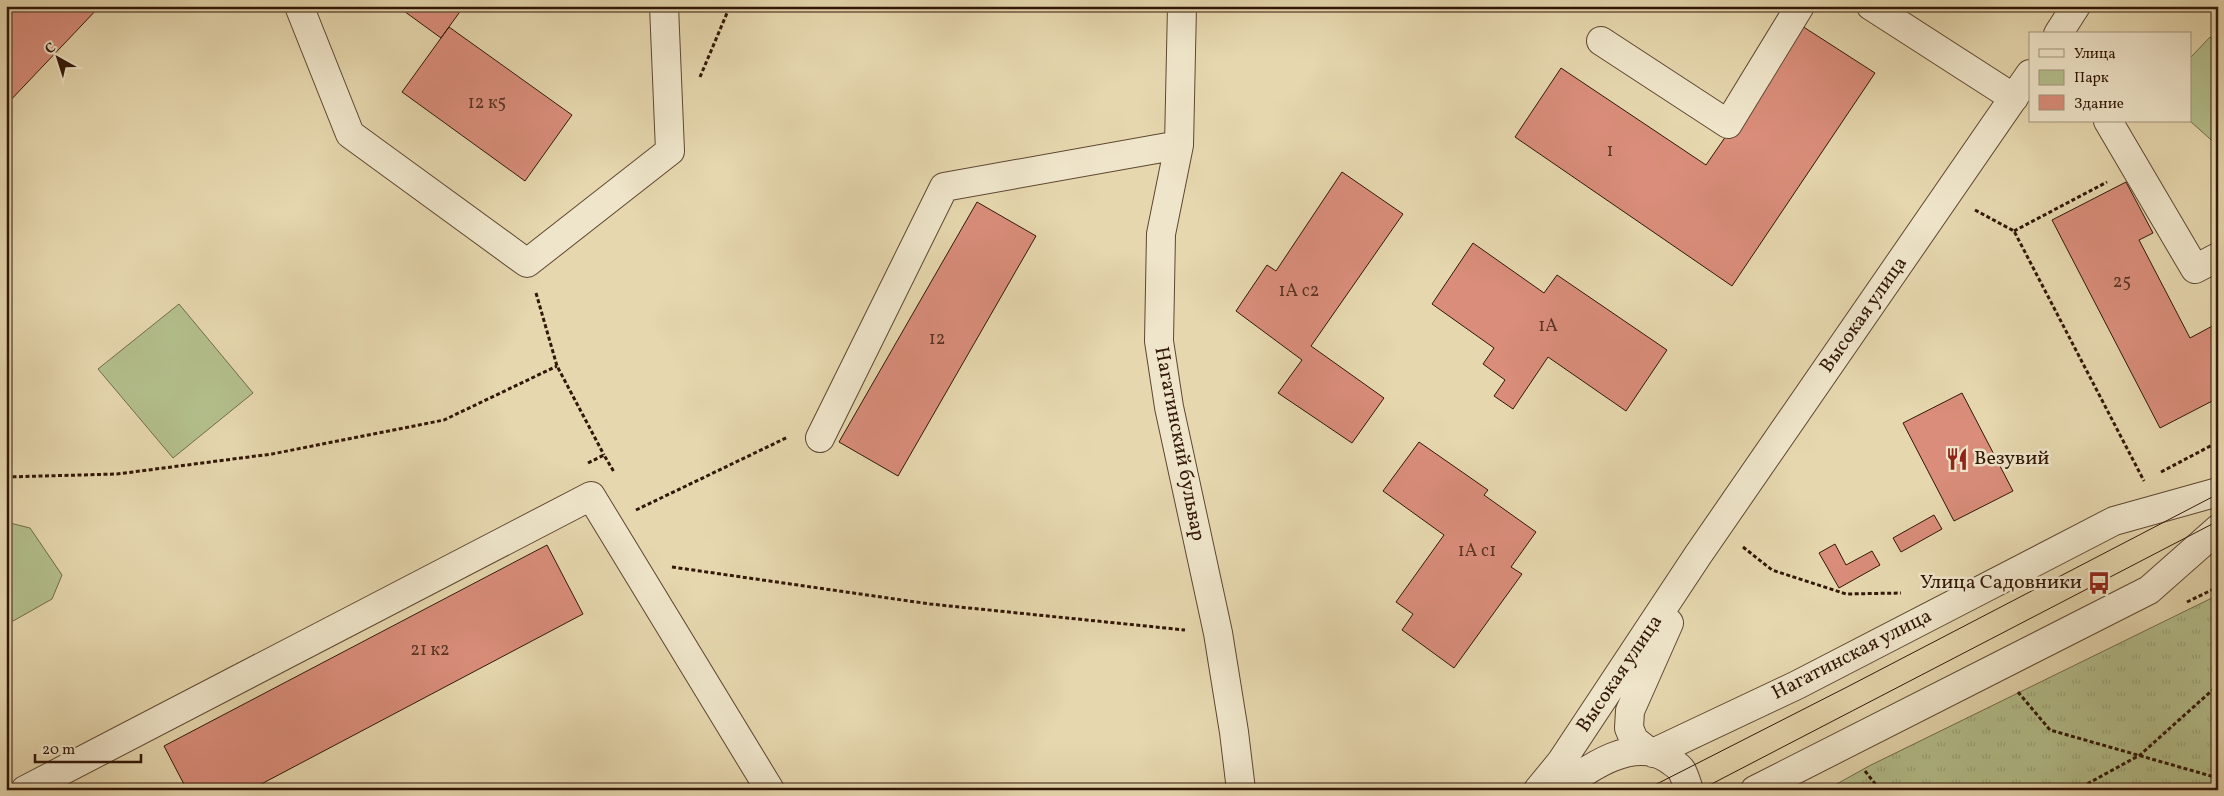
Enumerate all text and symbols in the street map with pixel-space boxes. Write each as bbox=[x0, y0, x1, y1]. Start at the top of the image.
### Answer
north arrow bbox=[32, 32, 82, 82]
legend bbox=[2029, 32, 2192, 122]
text: С bbox=[41, 39, 60, 59]
text: Улица bbox=[2074, 44, 2116, 65]
text: Парк bbox=[2074, 68, 2109, 89]
house number: 12 к5 bbox=[468, 91, 506, 116]
text: Здание bbox=[2074, 94, 2124, 115]
house number: 1 bbox=[1607, 139, 1613, 164]
street label: Высокая улица bbox=[1813, 251, 1915, 379]
house number: 25 bbox=[2113, 270, 2131, 295]
house number: 1А с2 bbox=[1279, 279, 1319, 304]
house number: 1А bbox=[1538, 314, 1558, 339]
house number: 12 bbox=[929, 327, 945, 352]
street label: Нагатинский бульвар bbox=[1146, 344, 1212, 544]
place label: Везувий bbox=[1974, 445, 2050, 473]
restaurant icon: Везувий bbox=[1944, 446, 1970, 472]
house number: 1А с1 bbox=[1458, 539, 1496, 564]
place label: Улица Садовники bbox=[1920, 569, 2082, 597]
bus stop icon: Улица Садовники bbox=[2086, 570, 2112, 596]
street label: Нагатинская улица bbox=[1767, 602, 1937, 707]
street label: Высокая улица bbox=[1570, 610, 1670, 738]
house number: 21 к2 bbox=[410, 638, 450, 663]
scale bar bbox=[35, 731, 141, 763]
text: 20 m bbox=[42, 740, 75, 761]

